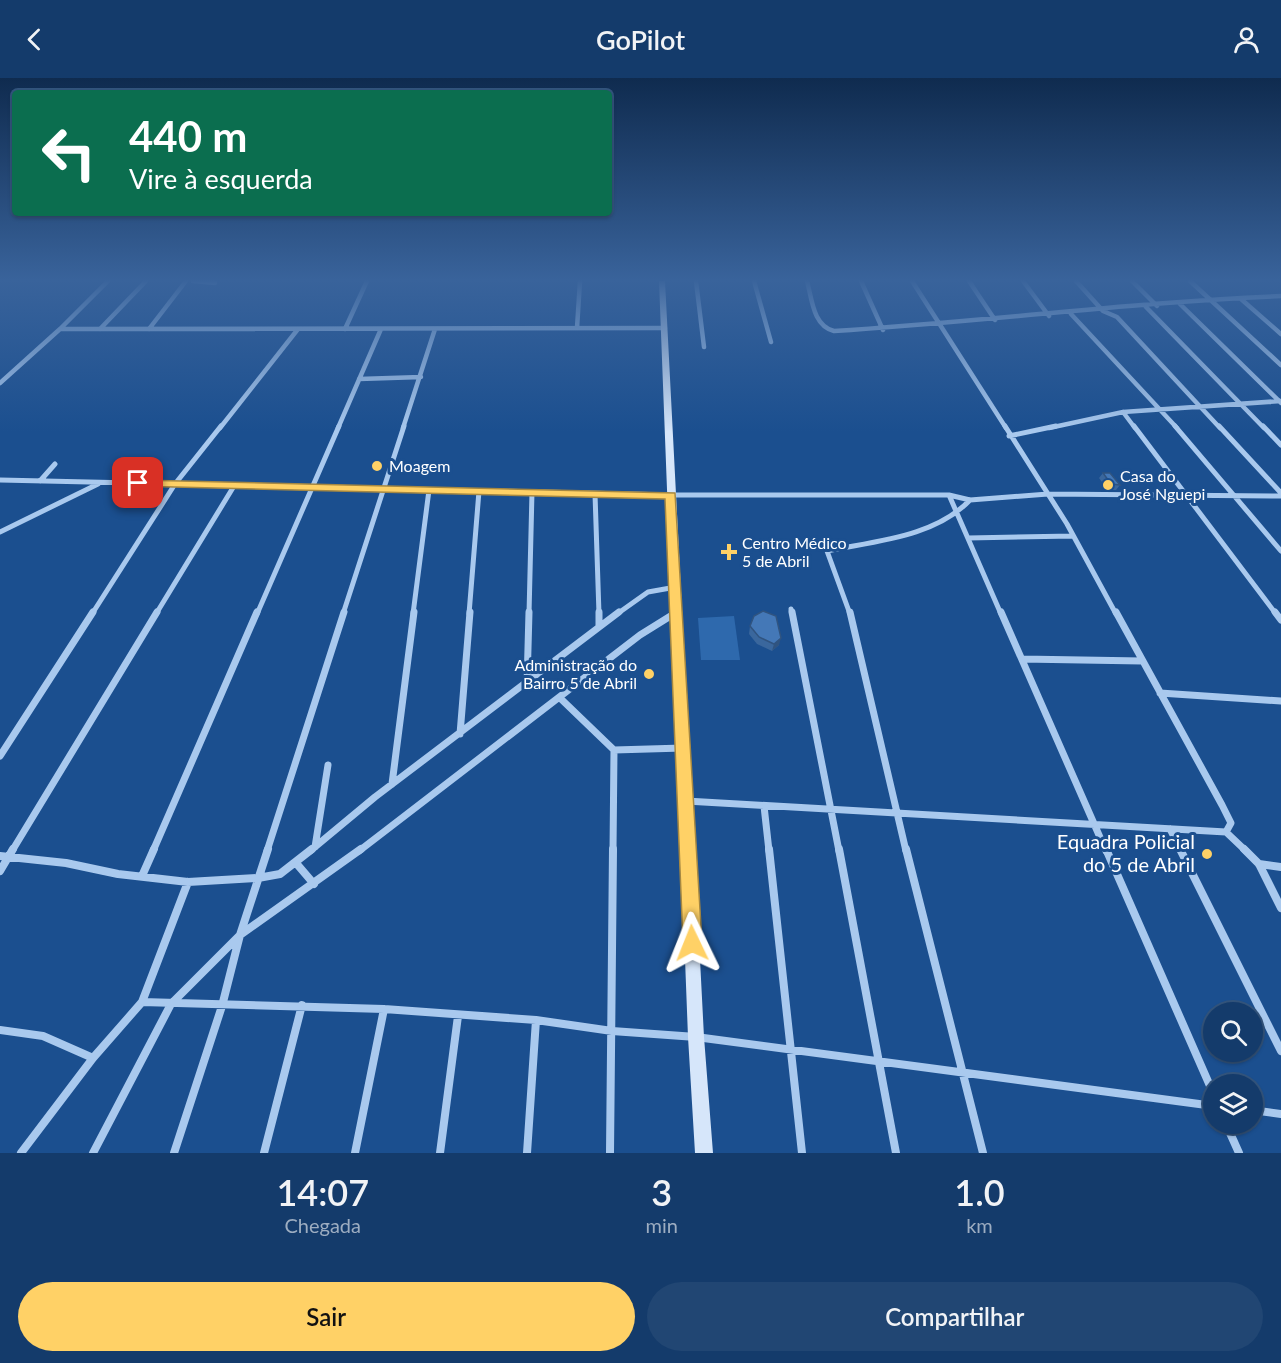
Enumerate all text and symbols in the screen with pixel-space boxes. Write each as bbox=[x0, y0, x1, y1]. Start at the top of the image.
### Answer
icon: back bbox=[18, 23, 51, 56]
text: GoPilot bbox=[596, 23, 685, 56]
icon: person bbox=[1230, 23, 1263, 56]
text: 440 m bbox=[129, 111, 247, 161]
icon: left bbox=[30, 114, 108, 192]
text: Vire à esquerda bbox=[129, 162, 313, 195]
place label: Moagem bbox=[389, 456, 450, 475]
pin bbox=[112, 457, 163, 508]
marker: Moagem bbox=[370, 459, 384, 473]
icon: arrive bbox=[121, 466, 154, 499]
place label: Casa do José Nguepi bbox=[1120, 466, 1205, 503]
marker: Casa do José Nguepi bbox=[1101, 478, 1115, 492]
place label: Centro Médico 5 de Abril bbox=[742, 533, 847, 570]
marker: Centro Médico 5 de Abril bbox=[720, 543, 738, 561]
place label: Administração do Bairro 5 de Abril bbox=[515, 655, 637, 692]
marker: Administração do Bairro 5 de Abril bbox=[642, 667, 656, 681]
place label: Equadra Policial do 5 de Abril bbox=[1057, 829, 1195, 876]
marker: Equadra Policial do 5 de Abril bbox=[1200, 847, 1214, 861]
position arrow bbox=[660, 911, 724, 975]
map controls bbox=[1203, 1002, 1263, 1134]
button: search bbox=[1203, 1002, 1263, 1062]
button: layers bbox=[1203, 1074, 1263, 1134]
text: 14:07 bbox=[276, 1170, 369, 1214]
text: 3 bbox=[651, 1170, 672, 1214]
text: 1.0 bbox=[954, 1170, 1005, 1214]
text: Chegada bbox=[284, 1213, 361, 1237]
text: min bbox=[645, 1213, 678, 1237]
text: km bbox=[966, 1213, 993, 1237]
button: Sair bbox=[18, 1282, 635, 1351]
button: Compartilhar bbox=[647, 1282, 1263, 1351]

